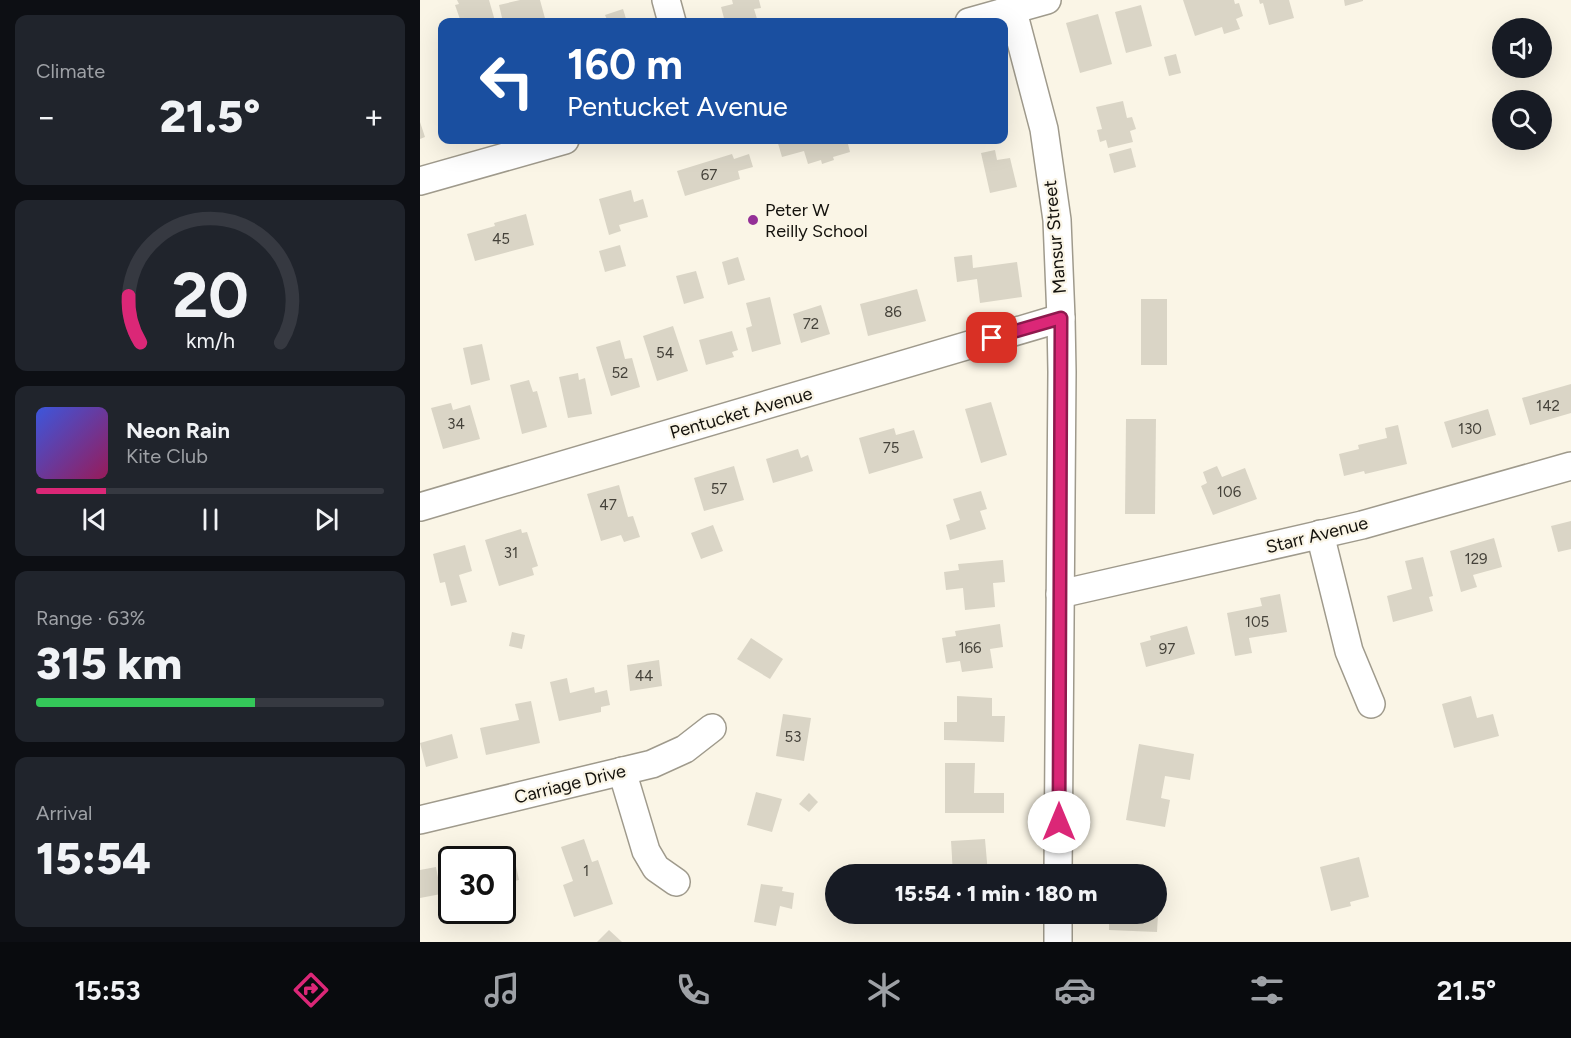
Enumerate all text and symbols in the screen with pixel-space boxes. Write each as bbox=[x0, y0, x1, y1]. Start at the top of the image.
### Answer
map controls bbox=[1492, 18, 1552, 150]
button: sound bbox=[1492, 18, 1552, 78]
text: 160 m bbox=[567, 39, 683, 90]
icon: left bbox=[468, 42, 546, 120]
text: Climate bbox=[36, 59, 105, 83]
text: 21.5° bbox=[159, 89, 261, 143]
text: Pentucket Avenue bbox=[567, 90, 788, 123]
button: search bbox=[1492, 90, 1552, 150]
text: − bbox=[36, 97, 57, 136]
text: + bbox=[363, 97, 384, 136]
house number: 67 bbox=[701, 166, 717, 184]
street label: Mansur Street bbox=[1039, 179, 1071, 295]
place label: Peter W Reilly School bbox=[765, 199, 868, 242]
marker: Peter W Reilly School bbox=[746, 213, 760, 227]
house number: 45 bbox=[492, 230, 510, 248]
text: 20 bbox=[172, 258, 248, 333]
house number: 86 bbox=[884, 303, 902, 321]
pin bbox=[966, 312, 1017, 363]
house number: 72 bbox=[803, 315, 819, 333]
icon: arrive bbox=[975, 321, 1008, 354]
text: km/h bbox=[186, 328, 234, 353]
house number: 54 bbox=[656, 344, 674, 362]
house number: 52 bbox=[611, 364, 629, 382]
street label: Pentucket Avenue bbox=[667, 382, 815, 444]
house number: 142 bbox=[1536, 397, 1560, 415]
house number: 34 bbox=[447, 415, 465, 433]
text: Neon Rain bbox=[126, 417, 230, 444]
house number: 130 bbox=[1458, 420, 1482, 438]
house number: 75 bbox=[883, 439, 899, 457]
text: Kite Club bbox=[126, 444, 208, 468]
house number: 57 bbox=[711, 480, 727, 498]
house number: 106 bbox=[1217, 483, 1242, 501]
house number: 47 bbox=[599, 496, 617, 514]
icon: previous bbox=[78, 503, 111, 536]
icon: pause bbox=[194, 503, 227, 536]
icon: next bbox=[310, 503, 343, 536]
street label: Starr Avenue bbox=[1264, 512, 1371, 558]
house number: 31 bbox=[504, 544, 518, 562]
house number: 129 bbox=[1464, 550, 1488, 568]
text: Range · 63% bbox=[36, 606, 145, 630]
house number: 105 bbox=[1245, 613, 1269, 631]
text: 315 km bbox=[36, 636, 182, 690]
house number: 166 bbox=[958, 639, 982, 657]
house number: 97 bbox=[1159, 640, 1175, 658]
house number: 44 bbox=[635, 667, 653, 685]
house number: 53 bbox=[785, 728, 801, 746]
street label: Carriage Drive bbox=[512, 759, 628, 808]
position arrow bbox=[1027, 790, 1091, 854]
text: Arrival bbox=[36, 801, 92, 825]
text: 15:54 bbox=[36, 831, 151, 885]
speed limit sign: 30 bbox=[438, 846, 516, 924]
house number: 1 bbox=[583, 862, 589, 880]
text: 15:54 · 1 min · 180 m bbox=[895, 880, 1097, 907]
icon: directions bbox=[290, 969, 332, 1011]
icon: music bbox=[481, 969, 523, 1011]
icon: phone bbox=[672, 969, 714, 1011]
icon: climate bbox=[863, 969, 905, 1011]
icon: car bbox=[1054, 969, 1096, 1011]
icon: filters bbox=[1246, 969, 1288, 1011]
text: 15:53 bbox=[75, 974, 141, 1007]
text: 21.5° bbox=[1437, 974, 1496, 1007]

